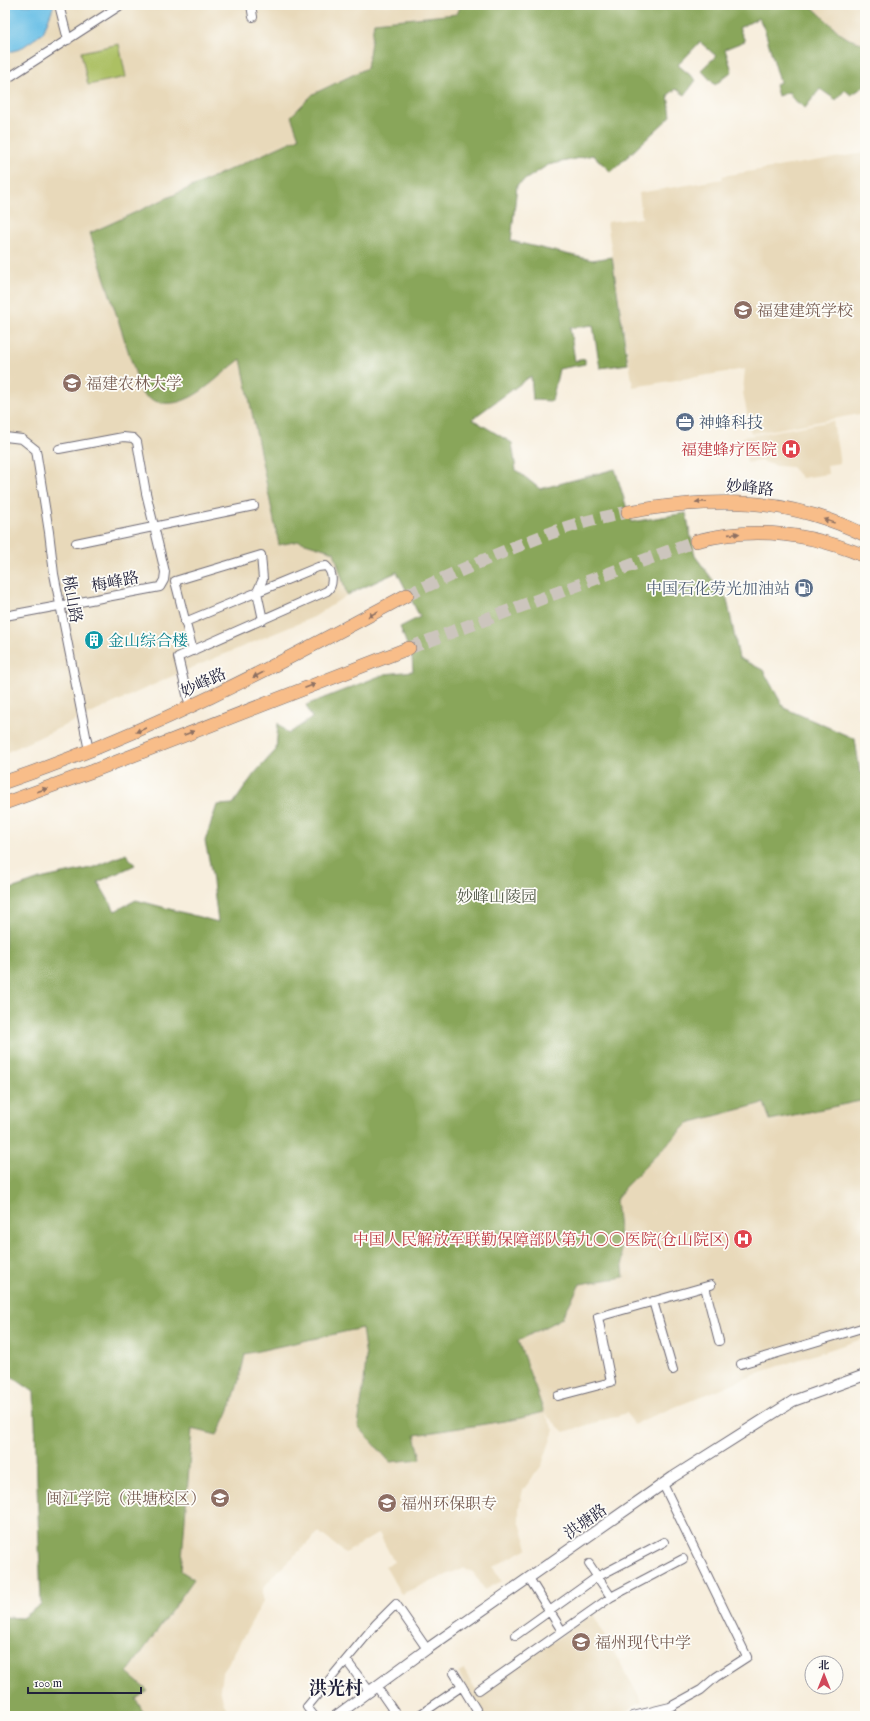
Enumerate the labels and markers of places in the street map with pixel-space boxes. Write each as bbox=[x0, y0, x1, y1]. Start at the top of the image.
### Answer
school or university icon: 福建建筑学校 bbox=[732, 299, 754, 321]
place label: 福建建筑学校 bbox=[757, 302, 853, 322]
school or university icon: 福建农林大学 bbox=[61, 372, 83, 394]
place label: 福建农林大学 bbox=[86, 375, 182, 395]
office icon: 神蜂科技 bbox=[674, 411, 696, 433]
place label: 神蜂科技 bbox=[699, 414, 763, 434]
hospital icon: 福建蜂疗医院 bbox=[780, 438, 802, 460]
place label: 福建蜂疗医院 bbox=[681, 441, 777, 461]
fuel station icon: 中国石化劳光加油站 bbox=[793, 577, 815, 599]
place label: 中国石化劳光加油站 bbox=[646, 580, 790, 600]
building icon: 金山综合楼 bbox=[83, 629, 105, 651]
place label: 金山综合楼 bbox=[108, 632, 188, 652]
hospital icon: 中国人民解放军联勤保障部队第九〇〇医院(仓山院区) bbox=[732, 1228, 754, 1250]
place label: 中国人民解放军联勤保障部队第九〇〇医院(仓山院区) bbox=[353, 1231, 729, 1251]
school or university icon: 闽江学院（洪塘校区） bbox=[209, 1487, 231, 1509]
place label: 闽江学院（洪塘校区） bbox=[46, 1490, 206, 1510]
school or university icon: 福州环保职专 bbox=[376, 1492, 398, 1514]
place label: 福州环保职专 bbox=[401, 1495, 497, 1515]
school or university icon: 福州现代中学 bbox=[570, 1631, 592, 1653]
place label: 福州现代中学 bbox=[595, 1634, 691, 1654]

